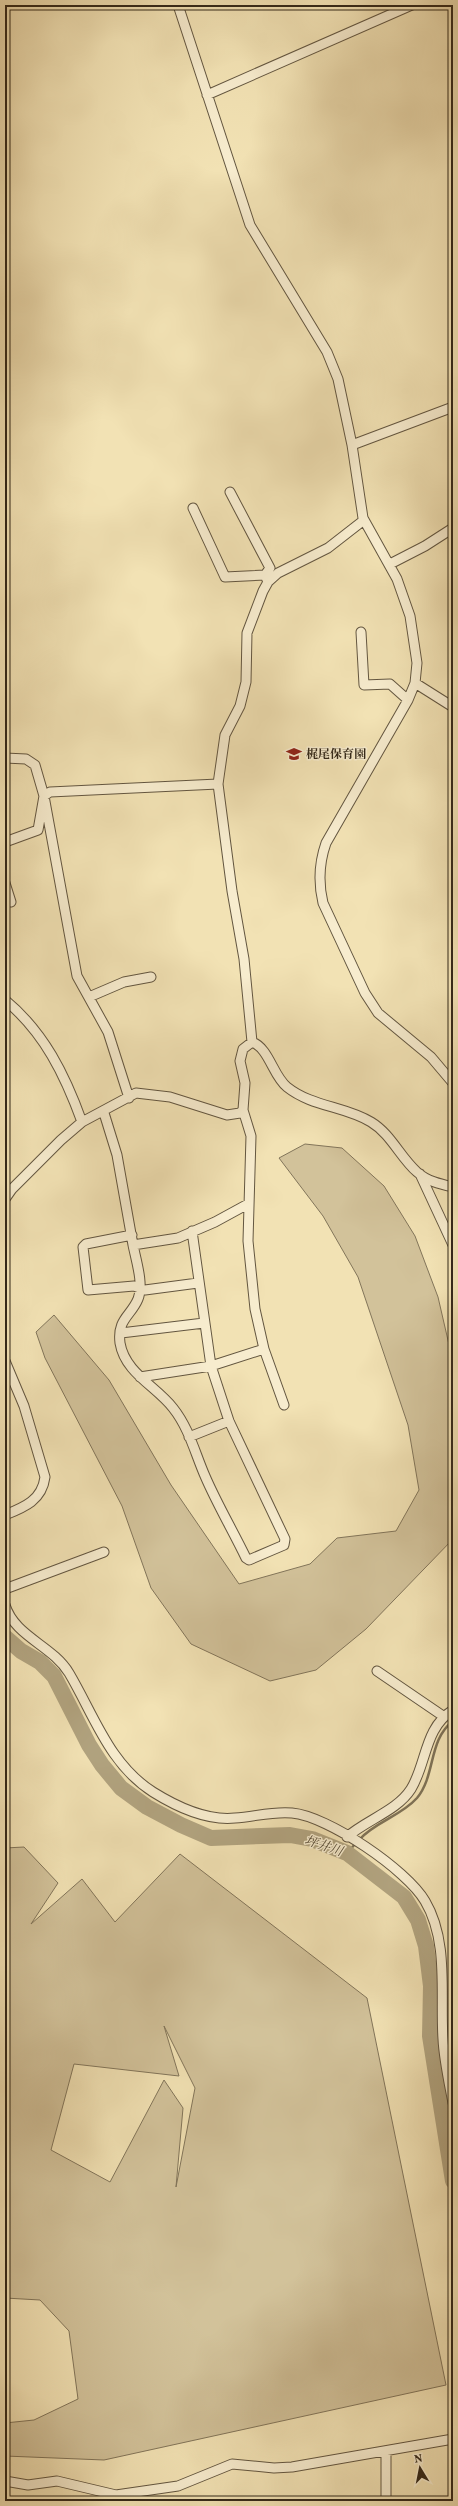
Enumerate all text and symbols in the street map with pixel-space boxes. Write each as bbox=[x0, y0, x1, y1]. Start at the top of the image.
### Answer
school or university icon: 梶尾保育園 bbox=[285, 745, 303, 763]
place label: 梶尾保育園 bbox=[306, 747, 366, 763]
water label: 坪井川 bbox=[302, 1832, 347, 1862]
north arrow bbox=[400, 2448, 440, 2488]
text: N bbox=[413, 2452, 424, 2468]

